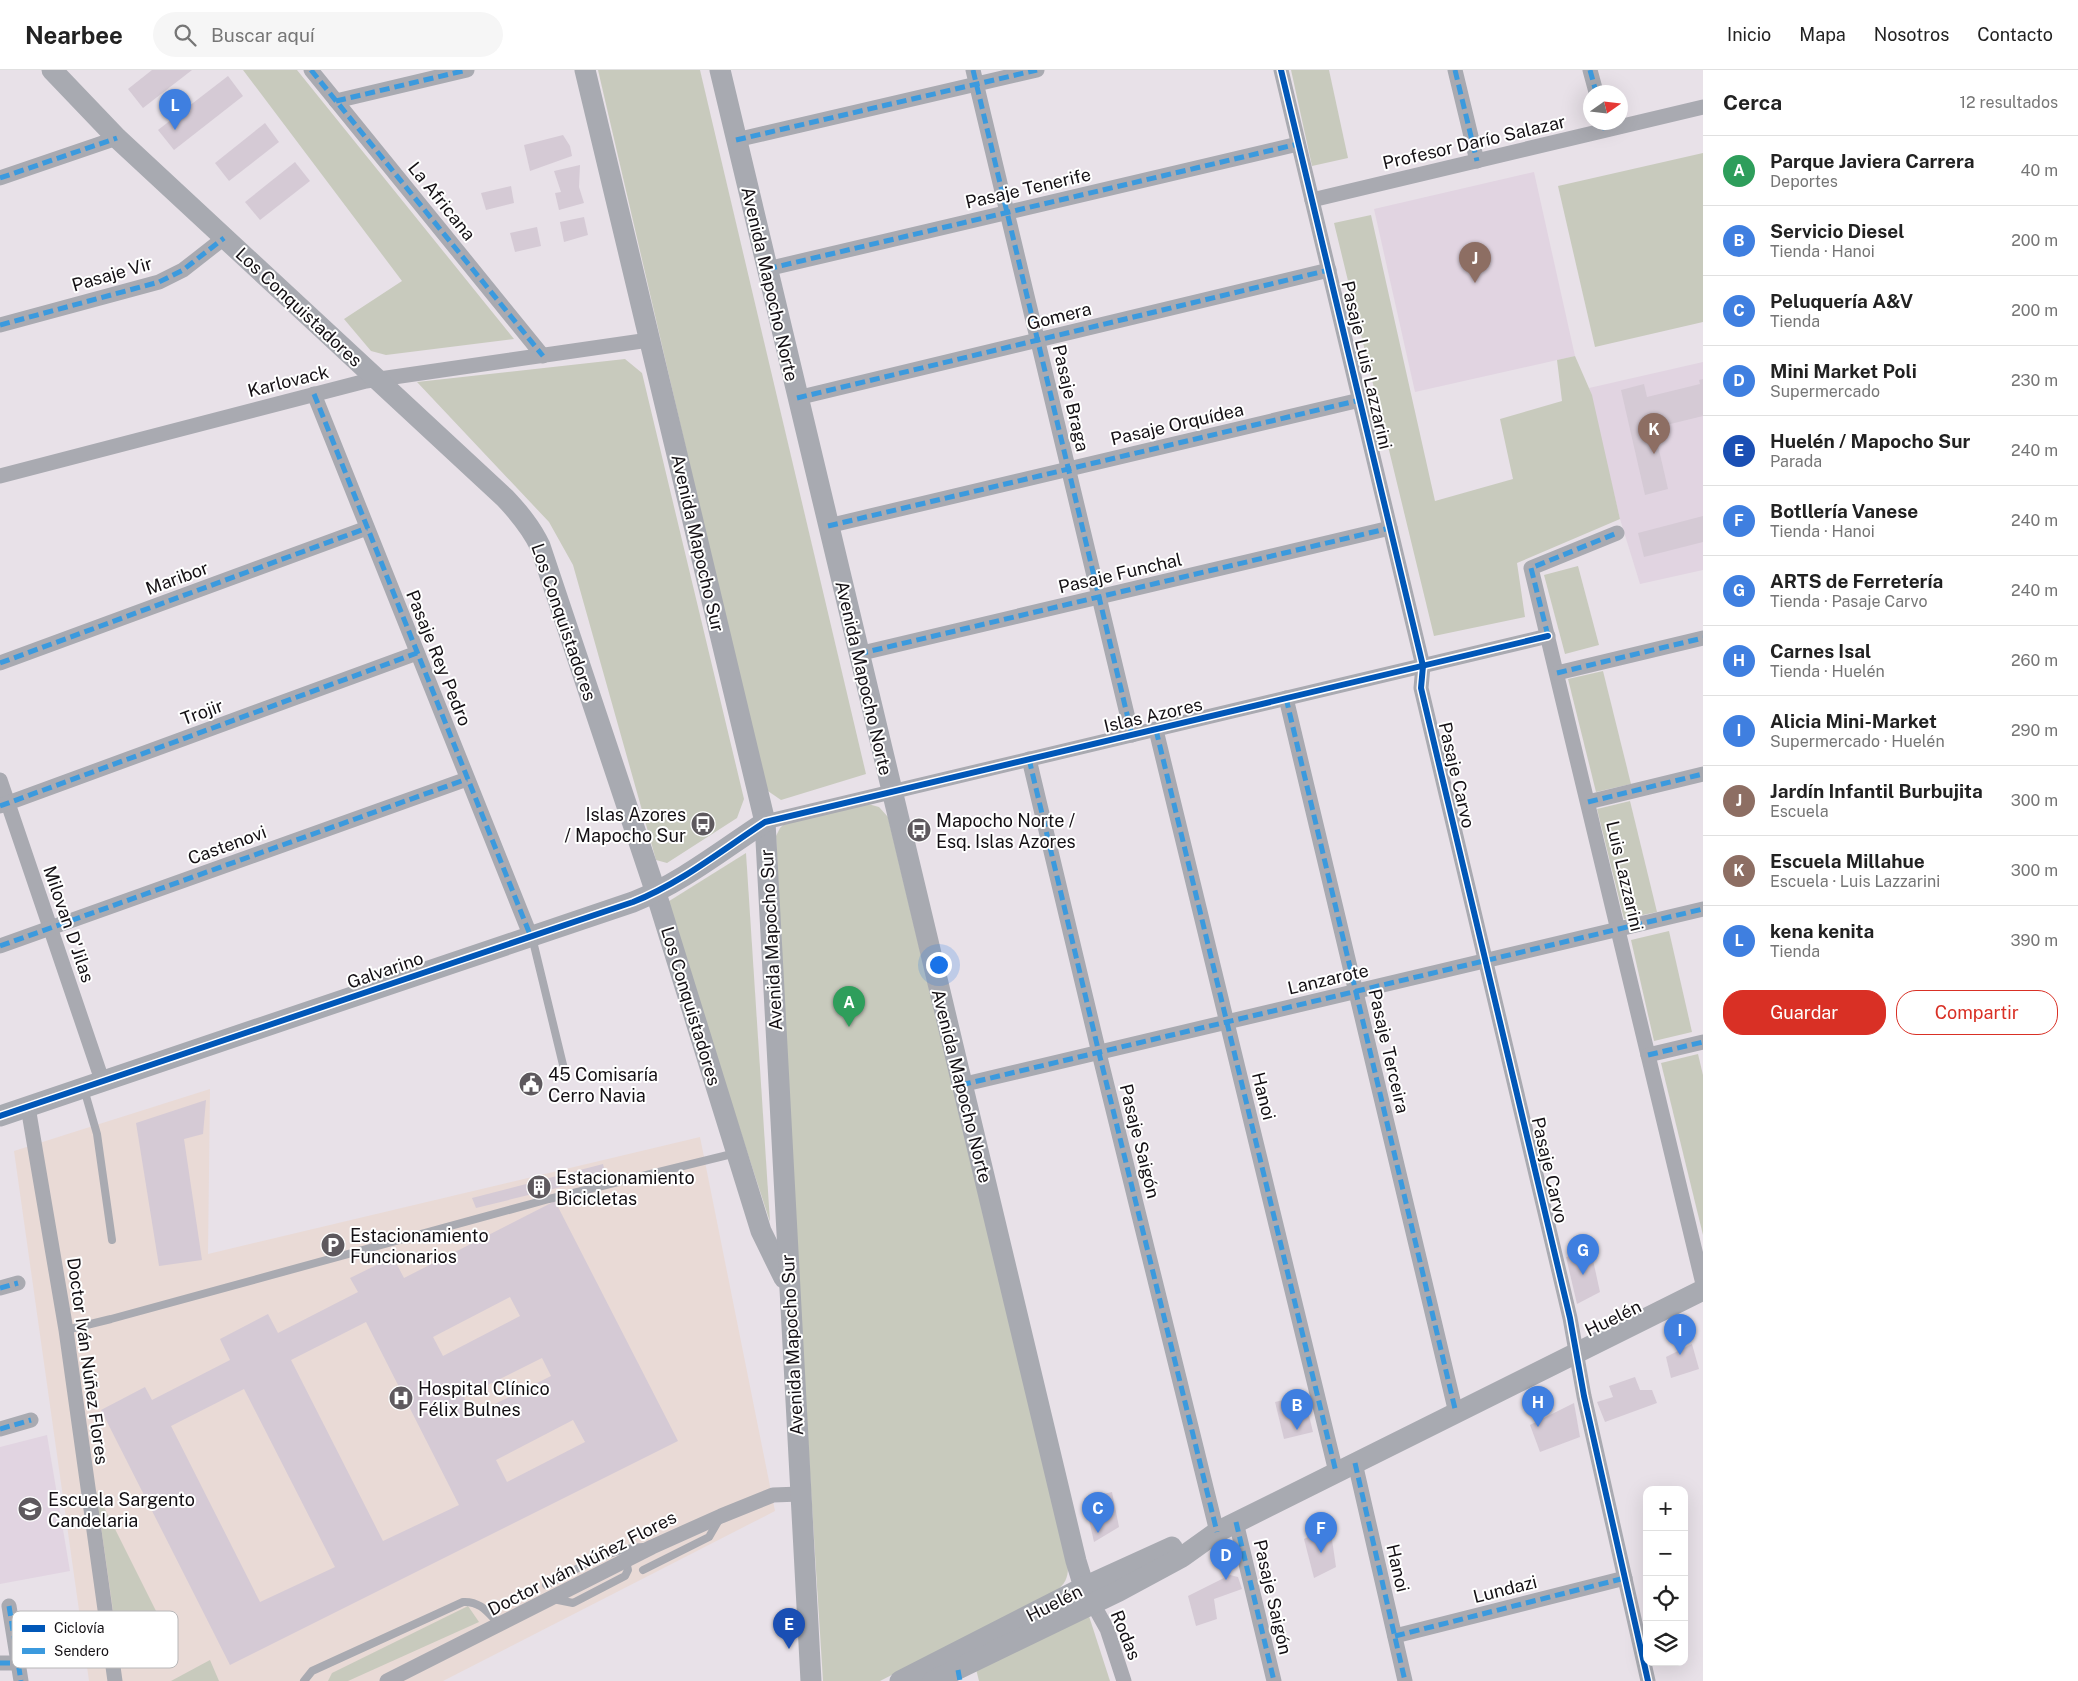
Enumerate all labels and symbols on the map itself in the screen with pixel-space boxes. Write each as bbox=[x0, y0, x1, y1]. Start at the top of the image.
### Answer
north arrow bbox=[1583, 85, 1628, 130]
pin: L bbox=[159, 89, 191, 130]
street label: Profesor Darío Salazar bbox=[1380, 111, 1568, 173]
street label: La Africana bbox=[404, 158, 480, 244]
street label: Pasaje Tenerife bbox=[963, 163, 1093, 213]
street label: Avenida Mapocho Norte bbox=[737, 185, 803, 383]
pin: J bbox=[1459, 242, 1491, 283]
street label: Los Conquistadores bbox=[231, 243, 367, 371]
street label: Pasaje Vir bbox=[69, 253, 155, 295]
street label: Pasaje Luis Lazzarini bbox=[1337, 279, 1397, 451]
street label: Gomera bbox=[1025, 298, 1093, 334]
street label: Pasaje Braga bbox=[1049, 343, 1093, 453]
street label: Karlovack bbox=[245, 361, 331, 401]
street label: Pasaje Orquídea bbox=[1108, 398, 1246, 450]
pin: K bbox=[1638, 413, 1670, 454]
street label: Avenida Mapocho Sur bbox=[667, 452, 729, 634]
street label: Los Conquistadores bbox=[527, 541, 601, 703]
street label: Pasaje Funchal bbox=[1056, 549, 1184, 597]
street label: Maribor bbox=[143, 557, 211, 599]
street label: Avenida Mapocho Norte bbox=[831, 579, 897, 777]
street label: Pasaje Rey Pedro bbox=[402, 587, 476, 729]
street label: Islas Azores bbox=[1102, 693, 1204, 737]
street label: Trojir bbox=[178, 695, 226, 729]
street label: Pasaje Carvo bbox=[1435, 720, 1479, 830]
place label: Islas Azores / Mapocho Sur bbox=[564, 804, 686, 846]
place label: Mapocho Norte / Esq. Islas Azores bbox=[936, 810, 1076, 852]
bus stop icon: Islas Azores / Mapocho Sur bbox=[690, 811, 716, 837]
bus stop icon: Mapocho Norte / Esq. Islas Azores bbox=[906, 817, 932, 843]
street label: Luis Lazzarini bbox=[1602, 819, 1648, 933]
street label: Castenovi bbox=[185, 821, 269, 869]
street label: Avenida Mapocho Sur bbox=[756, 849, 786, 1031]
street label: Milovan D'Jilas bbox=[39, 863, 99, 985]
street label: Los Conquistadores bbox=[657, 924, 725, 1088]
street label: Galvarino bbox=[344, 947, 426, 993]
your location bbox=[926, 952, 952, 978]
street label: Lanzarote bbox=[1285, 959, 1371, 999]
pin: A bbox=[833, 986, 865, 1027]
street label: Avenida Mapocho Norte bbox=[928, 987, 996, 1185]
street label: Pasaje Terceira bbox=[1364, 987, 1414, 1115]
place label: 45 Comisaría Cerro Navia bbox=[548, 1064, 658, 1106]
street label: Hanoi bbox=[1248, 1070, 1280, 1122]
public building icon: 45 Comisaría Cerro Navia bbox=[518, 1071, 544, 1097]
street label: Pasaje Saigón bbox=[1116, 1082, 1164, 1200]
street label: Pasaje Carvo bbox=[1528, 1115, 1572, 1225]
place label: Estacionamiento Bicicletas bbox=[556, 1167, 695, 1209]
building icon: Estacionamiento Bicicletas bbox=[526, 1174, 552, 1200]
place label: Estacionamiento Funcionarios bbox=[350, 1225, 489, 1267]
parking icon: Estacionamiento Funcionarios bbox=[320, 1232, 346, 1258]
pin: G bbox=[1567, 1234, 1599, 1275]
street label: Avenida Mapocho Sur bbox=[777, 1254, 807, 1436]
street label: Doctor Iván Núñez Flores bbox=[63, 1256, 113, 1466]
street label: Huelén bbox=[1581, 1295, 1645, 1341]
pin: I bbox=[1664, 1314, 1696, 1355]
place label: Hospital Clínico Félix Bulnes bbox=[418, 1378, 550, 1420]
hospital icon: Hospital Clínico Félix Bulnes bbox=[388, 1385, 414, 1411]
pin: H bbox=[1522, 1386, 1554, 1427]
pin: B bbox=[1281, 1389, 1313, 1430]
place label: Escuela Sargento Candelaria bbox=[48, 1489, 195, 1531]
pin: C bbox=[1082, 1492, 1114, 1533]
school or university icon: Escuela Sargento Candelaria bbox=[17, 1496, 43, 1522]
street label: Doctor Iván Núñez Flores bbox=[484, 1506, 680, 1620]
pin: F bbox=[1305, 1512, 1337, 1553]
street label: Pasaje Saigón bbox=[1250, 1538, 1296, 1656]
pin: D bbox=[1210, 1539, 1242, 1580]
street label: Hanoi bbox=[1382, 1542, 1414, 1594]
street label: Lundazi bbox=[1471, 1571, 1539, 1607]
street label: Huelén bbox=[1022, 1580, 1086, 1626]
street label: Rodas bbox=[1107, 1607, 1145, 1663]
pin: E bbox=[773, 1608, 805, 1649]
legend bbox=[12, 1611, 178, 1668]
text: Ciclovía bbox=[54, 1620, 104, 1636]
text: Sendero bbox=[54, 1643, 109, 1659]

